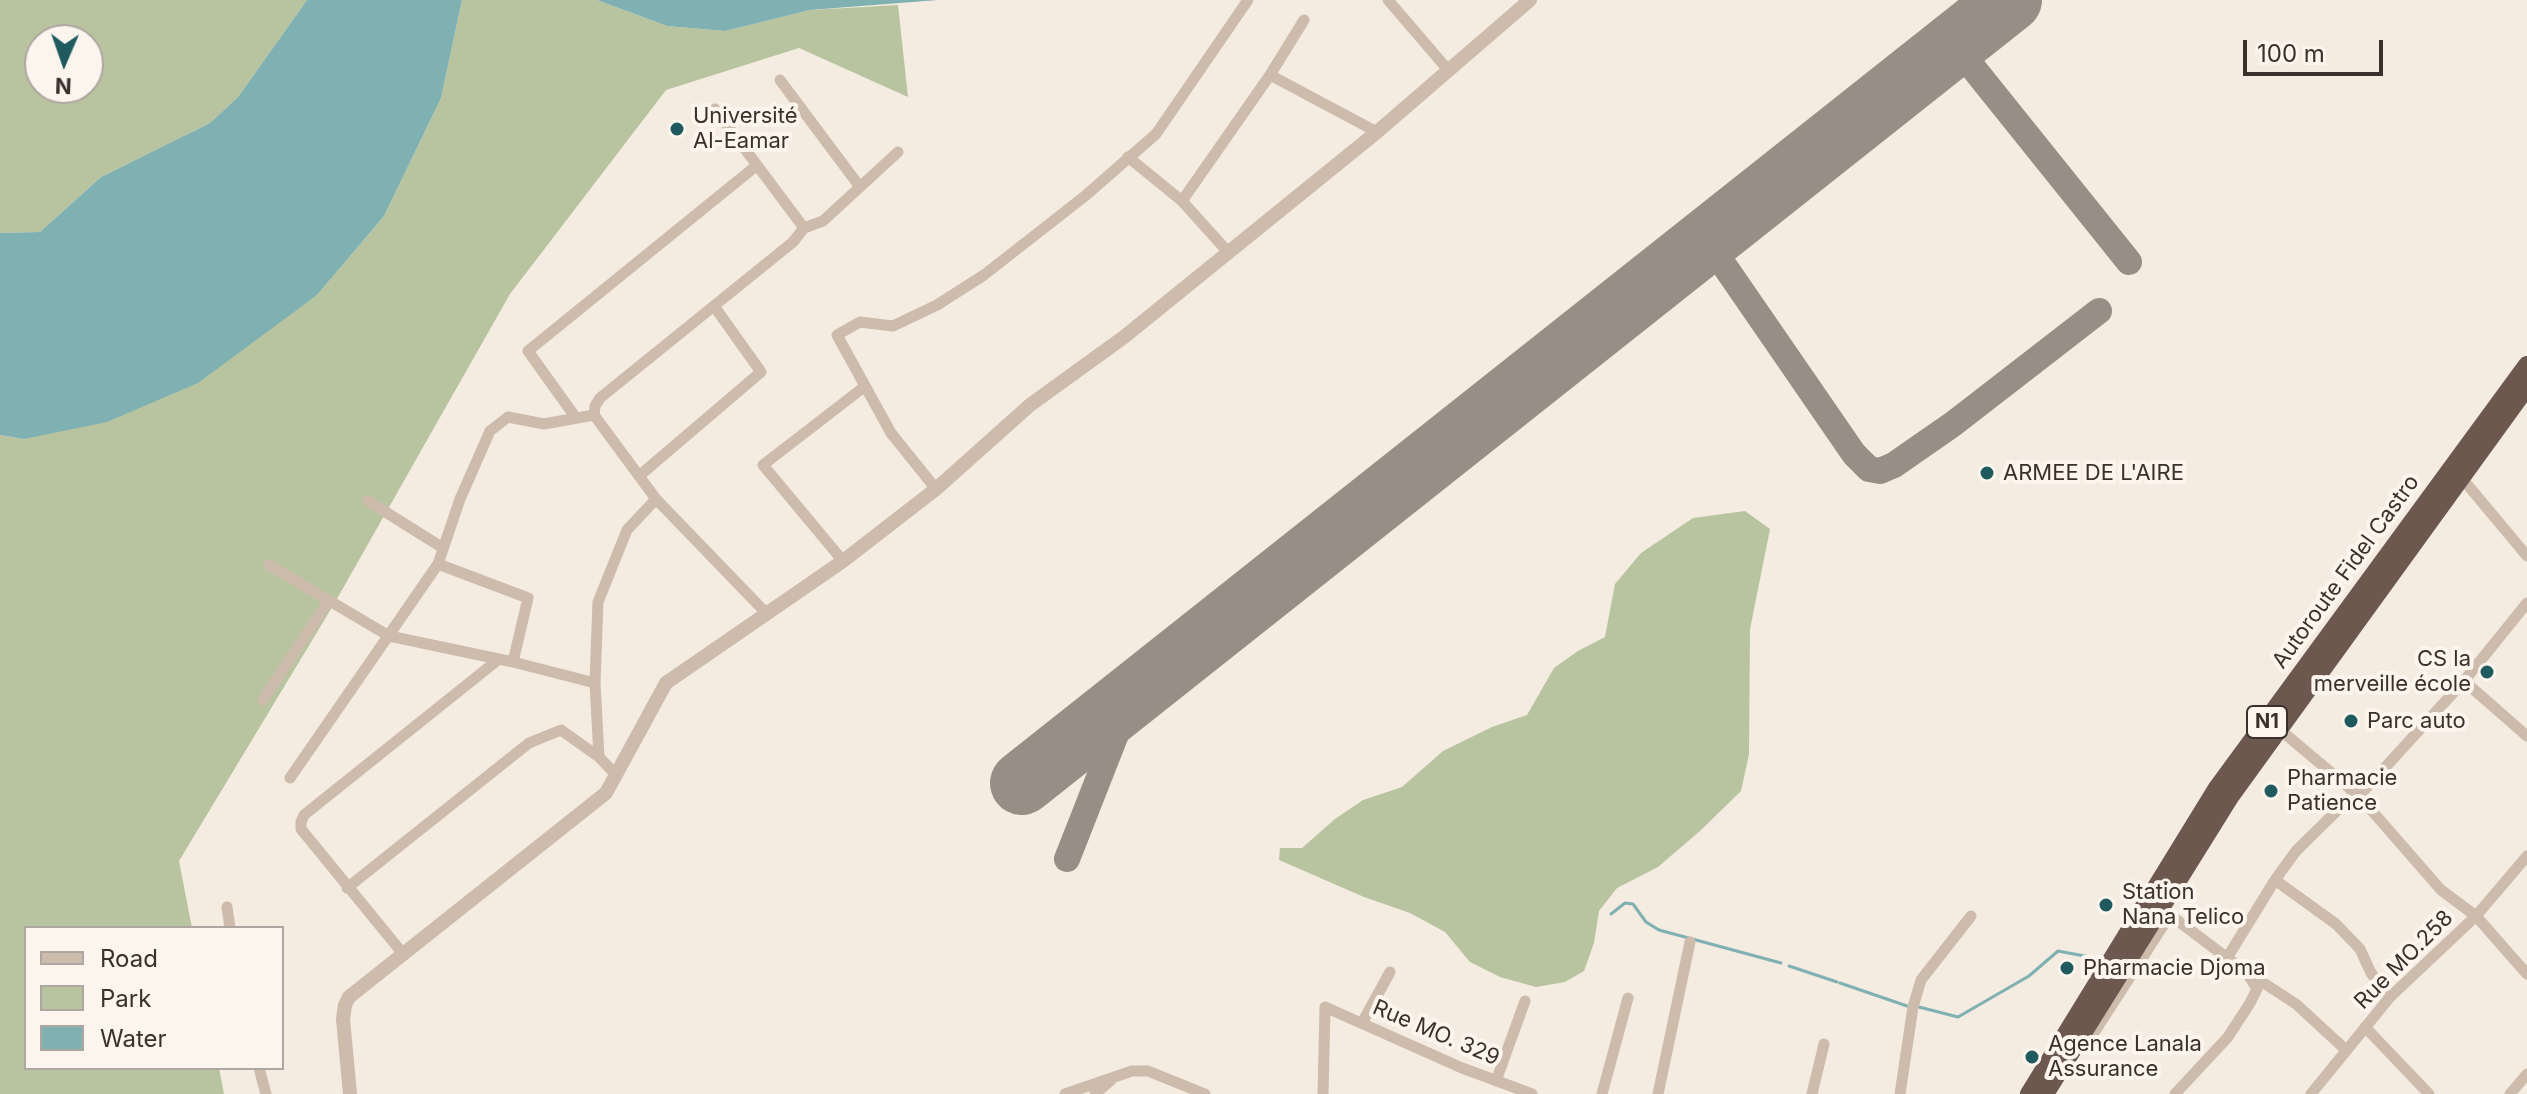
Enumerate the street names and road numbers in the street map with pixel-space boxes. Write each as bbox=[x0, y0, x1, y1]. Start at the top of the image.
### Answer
street label: Autoroute Fidel Castro bbox=[2267, 470, 2425, 674]
road number: N1 bbox=[2247, 706, 2287, 738]
street label: Rue MO.258 bbox=[2349, 905, 2459, 1015]
street label: Rue MO. 329 bbox=[1369, 994, 1503, 1072]

